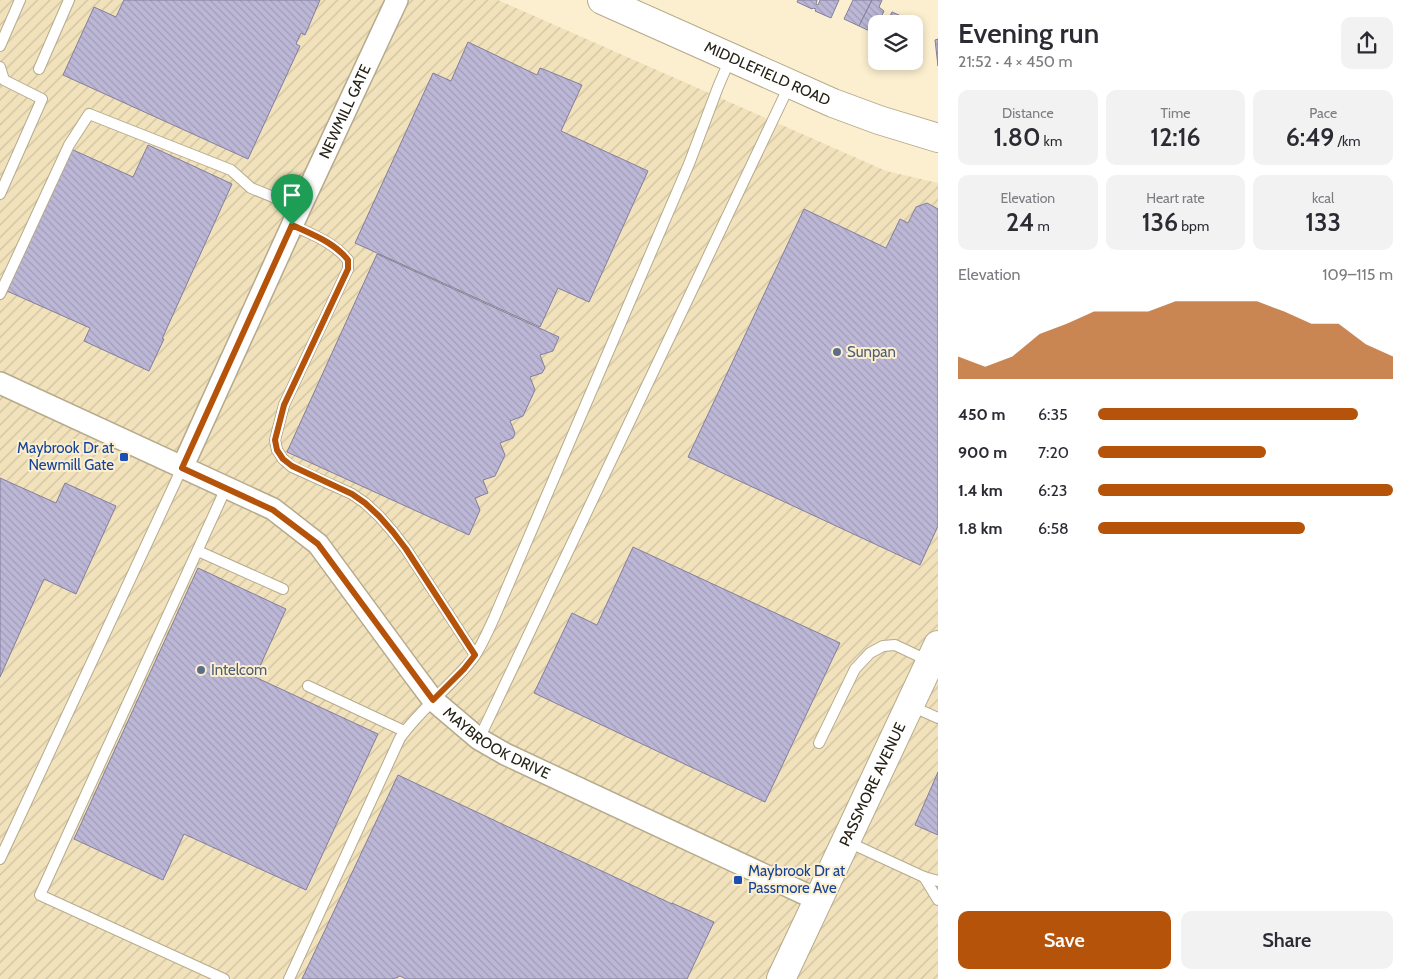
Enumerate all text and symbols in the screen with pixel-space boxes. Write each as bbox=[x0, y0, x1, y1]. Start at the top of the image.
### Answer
map controls bbox=[868, 15, 923, 70]
button: layers bbox=[868, 15, 923, 70]
text: Evening run bbox=[958, 16, 1099, 50]
button: share bbox=[1341, 17, 1393, 69]
street label: MIDDLEFIELD ROAD bbox=[702, 38, 833, 110]
text: 21:52 · 4 × 450 m bbox=[958, 52, 1073, 71]
street label: NEWMILL GATE bbox=[315, 61, 375, 162]
text: Distance bbox=[1002, 104, 1054, 122]
text: Time bbox=[1161, 104, 1190, 122]
text: Pace bbox=[1309, 104, 1337, 122]
text: 1.80 bbox=[994, 122, 1040, 152]
text: 12:16 bbox=[1150, 122, 1201, 152]
text: 6:49 bbox=[1286, 122, 1334, 152]
text: km bbox=[1040, 132, 1062, 150]
text: /km bbox=[1334, 132, 1361, 150]
pin bbox=[271, 174, 313, 225]
icon: arrive bbox=[278, 181, 306, 209]
text: Elevation bbox=[1000, 189, 1055, 207]
text: Heart rate bbox=[1146, 189, 1205, 207]
text: kcal bbox=[1312, 189, 1334, 207]
text: 24 bbox=[1006, 207, 1034, 237]
text: 136 bbox=[1142, 207, 1178, 237]
text: 133 bbox=[1305, 207, 1341, 237]
text: m bbox=[1034, 217, 1050, 235]
text: bpm bbox=[1178, 217, 1209, 235]
text: Elevation bbox=[958, 265, 1021, 284]
text: 109–115 m bbox=[1322, 265, 1393, 284]
place label: Sunpan bbox=[847, 343, 896, 361]
marker: Sunpan bbox=[831, 346, 843, 358]
text: 450 m bbox=[958, 405, 1005, 424]
text: 6:35 bbox=[1038, 405, 1068, 424]
place label: Maybrook Dr at Newmill Gate bbox=[17, 439, 114, 474]
text: 900 m bbox=[958, 443, 1007, 462]
text: 7:20 bbox=[1038, 443, 1069, 462]
marker: Maybrook Dr at Newmill Gate bbox=[118, 451, 130, 463]
text: 1.4 km bbox=[958, 481, 1003, 500]
text: 6:23 bbox=[1038, 481, 1067, 500]
text: 1.8 km bbox=[958, 519, 1002, 538]
text: 6:58 bbox=[1038, 519, 1069, 538]
place label: Intelcom bbox=[211, 661, 267, 679]
marker: Intelcom bbox=[195, 664, 207, 676]
street label: MAYBROOK DRIVE bbox=[439, 703, 553, 783]
street label: PASSMORE AVENUE bbox=[836, 720, 909, 849]
place label: Maybrook Dr at Passmore Ave bbox=[748, 862, 845, 897]
marker: Maybrook Dr at Passmore Ave bbox=[732, 874, 744, 886]
button: Save bbox=[958, 911, 1171, 969]
button: Share bbox=[1181, 911, 1393, 969]

